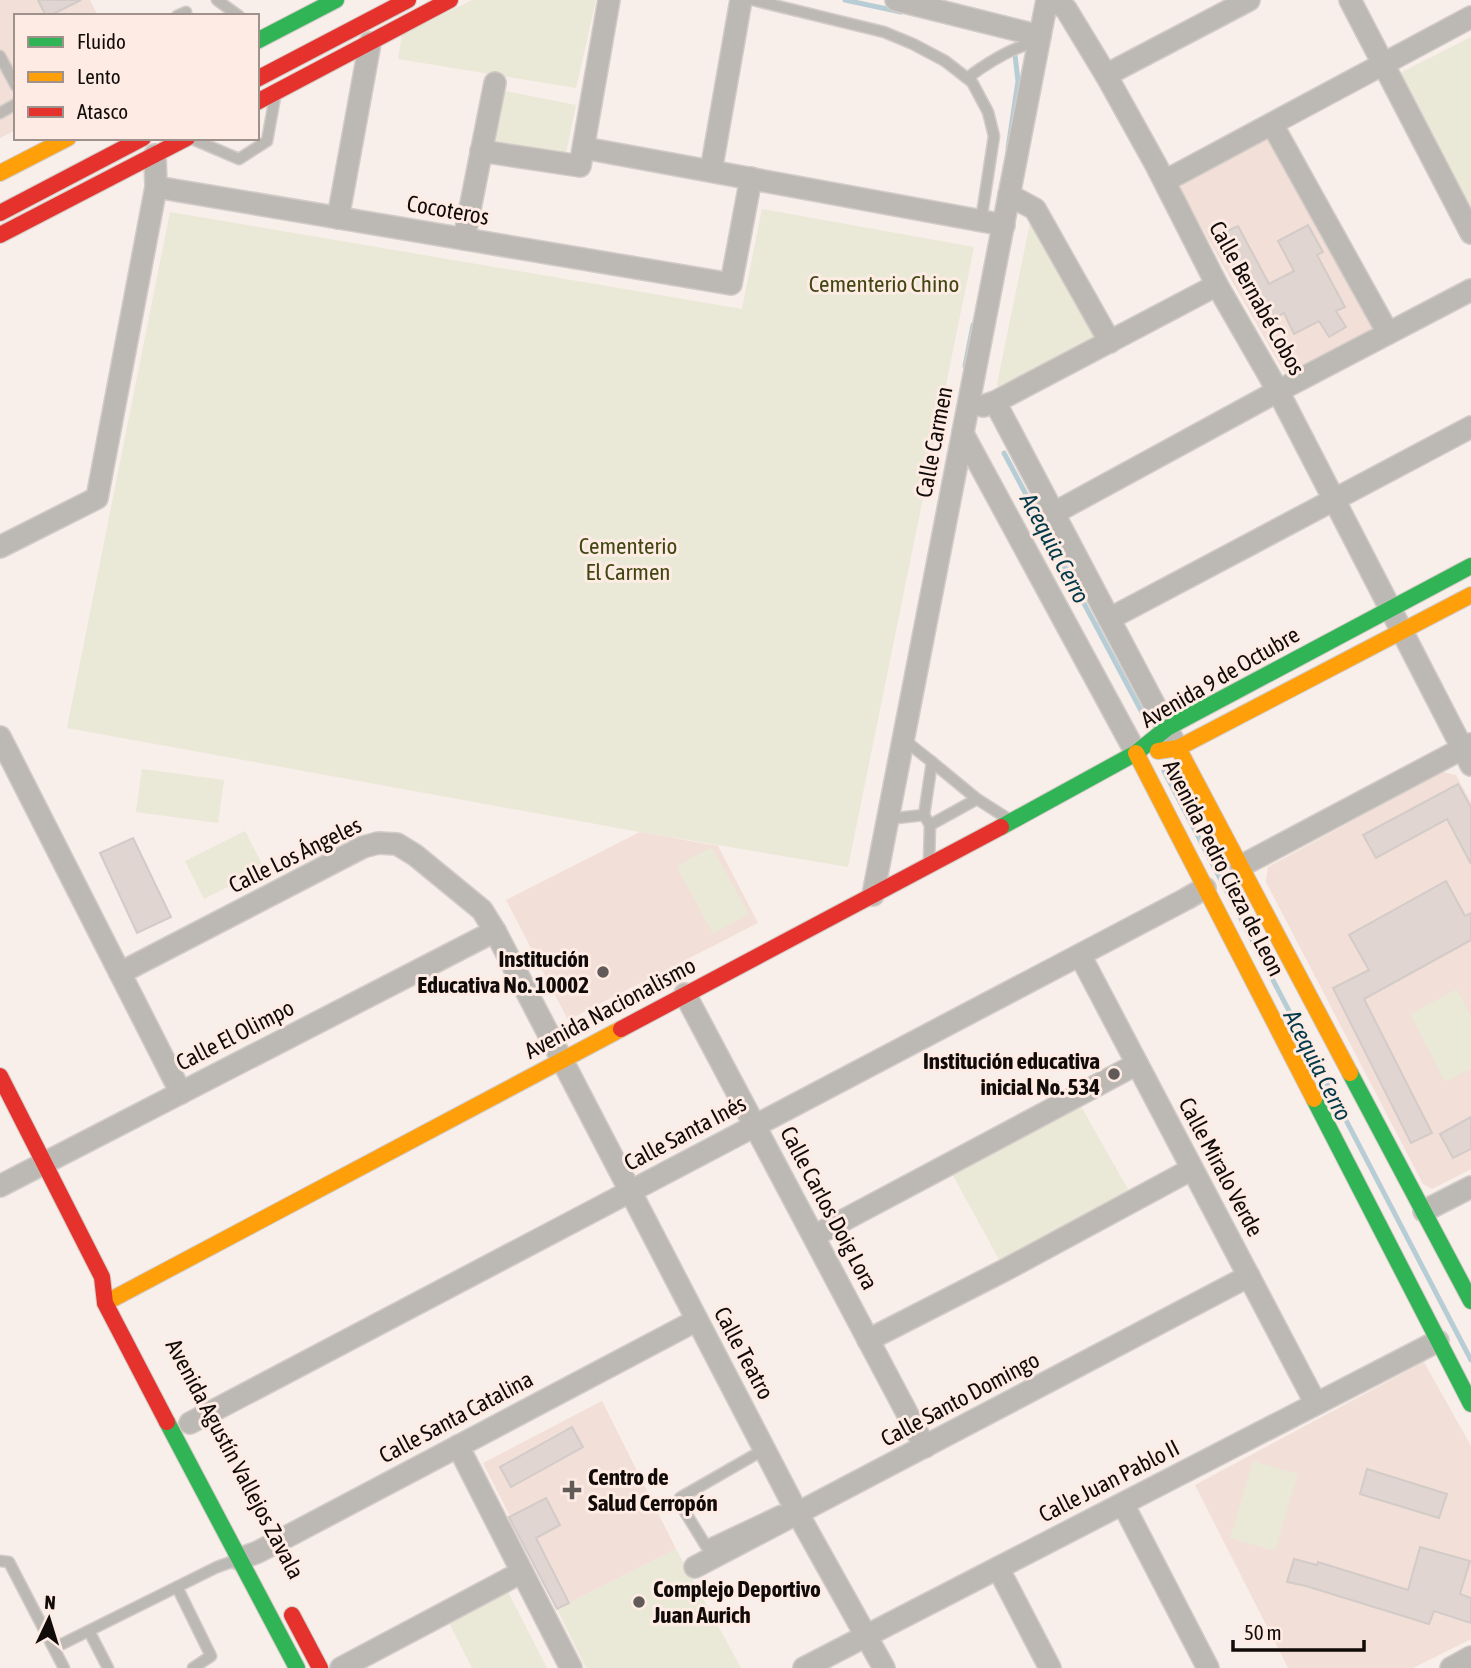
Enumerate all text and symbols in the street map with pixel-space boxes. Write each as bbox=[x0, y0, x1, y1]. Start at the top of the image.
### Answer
legend bbox=[14, 14, 259, 140]
text: Fluido bbox=[77, 29, 126, 53]
text: Lento bbox=[77, 64, 121, 88]
text: Atasco bbox=[77, 99, 128, 123]
street label: Cocoteros bbox=[405, 190, 491, 230]
street label: Calle Bernabé Cobos bbox=[1204, 216, 1310, 380]
park label: Cementerio Chino bbox=[809, 271, 959, 297]
street label: Calle Carmen bbox=[910, 384, 958, 500]
water label: Acequia Cerro bbox=[1014, 488, 1095, 608]
park label: Cementerio El Carmen bbox=[579, 533, 677, 585]
street label: Avenida 9 de Octubre bbox=[1136, 621, 1304, 733]
street label: Avenida Pedro Cieza de Leon bbox=[1158, 756, 1290, 980]
street label: Calle Los Ángeles bbox=[224, 812, 366, 898]
place label: Institución Educativa No. 10002 bbox=[417, 946, 589, 998]
street label: Avenida Nacionalismo bbox=[520, 952, 700, 1064]
marker: Institución Educativa No. 10002 bbox=[595, 964, 611, 980]
street label: Calle El Olimpo bbox=[172, 994, 298, 1076]
water label: Acequia Cerro bbox=[1278, 1004, 1357, 1125]
place label: Institución educativa inicial No. 534 bbox=[923, 1048, 1100, 1100]
marker: Institución educativa inicial No. 534 bbox=[1106, 1066, 1122, 1082]
street label: Calle Santa Inés bbox=[620, 1090, 750, 1176]
street label: Calle Miralo Verde bbox=[1174, 1093, 1268, 1241]
street label: Calle Carlos Doig Lora bbox=[775, 1122, 883, 1294]
street label: Calle Teatro bbox=[709, 1302, 779, 1404]
street label: Avenida Agustín Vallejos Zavala bbox=[161, 1335, 309, 1583]
street label: Calle Santo Domingo bbox=[876, 1346, 1044, 1452]
street label: Calle Santa Catalina bbox=[375, 1366, 537, 1468]
street label: Calle Juan Pablo II bbox=[1034, 1434, 1184, 1528]
place label: Centro de Salud Cerropón bbox=[588, 1464, 718, 1516]
marker: Centro de Salud Cerropón bbox=[562, 1480, 582, 1500]
place label: Complejo Deportivo Juan Aurich bbox=[652, 1576, 821, 1628]
north arrow bbox=[14, 1584, 84, 1654]
text: N bbox=[44, 1591, 57, 1613]
marker: Complejo Deportivo Juan Aurich bbox=[631, 1594, 647, 1610]
scale bar bbox=[1233, 1608, 1364, 1652]
text: 50 m bbox=[1244, 1620, 1282, 1644]

